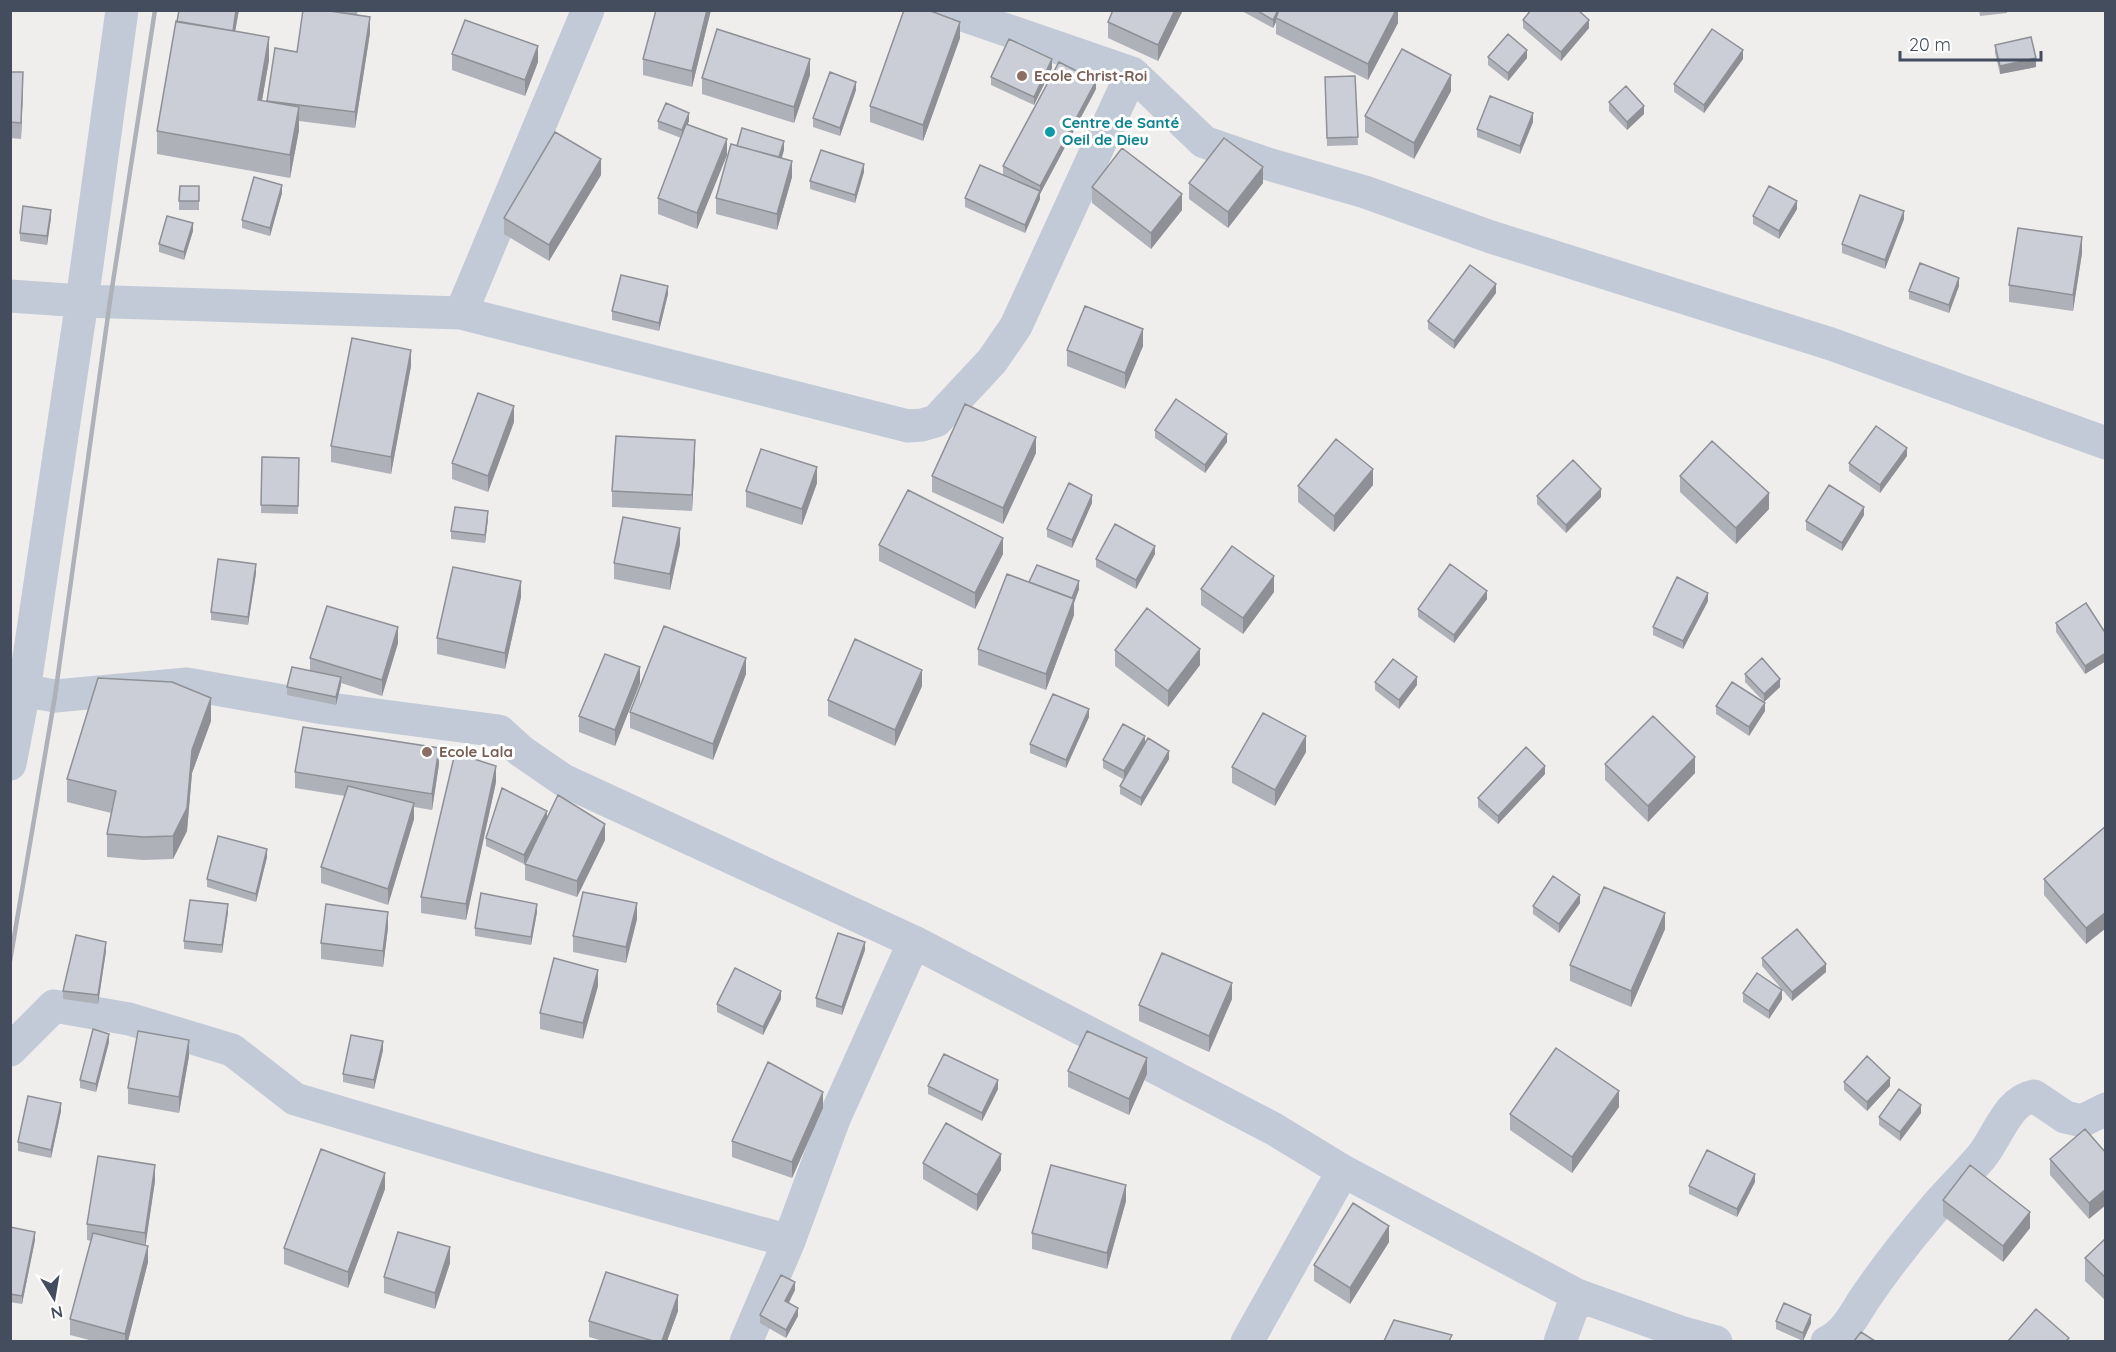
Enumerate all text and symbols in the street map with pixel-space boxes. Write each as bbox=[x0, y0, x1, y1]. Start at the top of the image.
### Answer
scale bar bbox=[1900, 24, 2041, 62]
text: 20 m bbox=[1909, 33, 1951, 56]
place label: Ecole Christ-Roi bbox=[1034, 66, 1147, 85]
marker: Ecole Christ-Roi bbox=[1015, 69, 1029, 83]
place label: Centre de Santé Oeil de Dieu bbox=[1062, 113, 1179, 149]
marker: Centre de Santé Oeil de Dieu bbox=[1043, 125, 1057, 139]
place label: Ecole Lala bbox=[439, 742, 513, 761]
marker: Ecole Lala bbox=[420, 745, 434, 759]
north arrow bbox=[24, 1268, 84, 1328]
text: N bbox=[49, 1302, 65, 1324]

